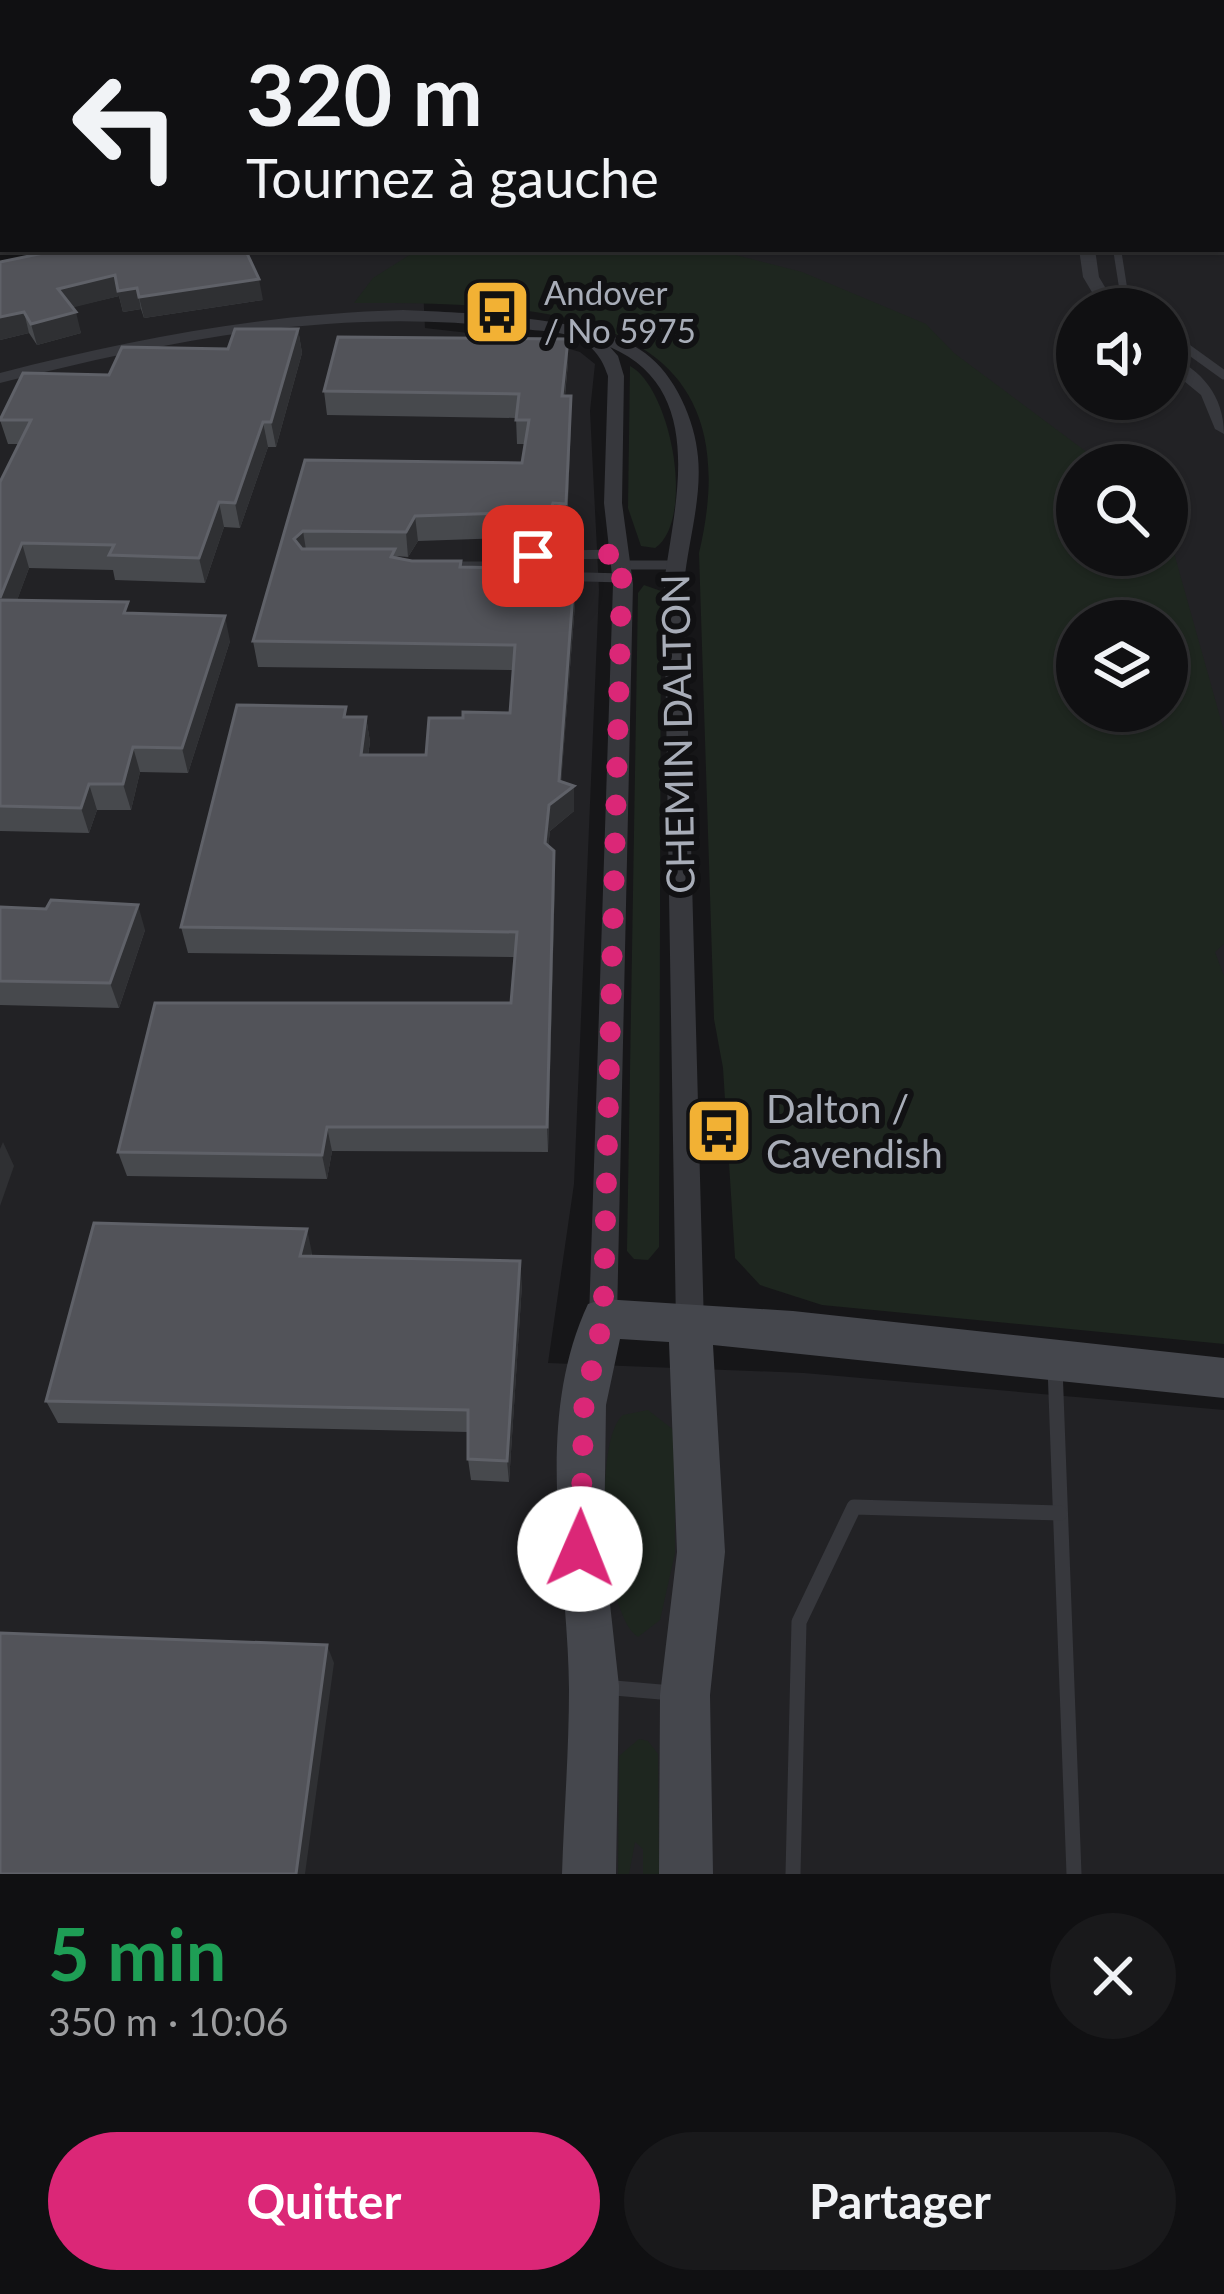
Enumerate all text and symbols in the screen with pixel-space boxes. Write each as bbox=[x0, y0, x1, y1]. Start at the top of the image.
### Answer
text: 320 m bbox=[246, 43, 483, 144]
icon: left bbox=[48, 48, 204, 204]
text: Tournez à gauche bbox=[246, 145, 659, 210]
place label: Andover / No 5975 bbox=[544, 272, 696, 350]
bus stop icon: Andover / No 5975 bbox=[462, 277, 532, 347]
map controls bbox=[1056, 288, 1188, 732]
button: sound bbox=[1056, 288, 1188, 420]
button: search bbox=[1056, 444, 1188, 576]
pin bbox=[482, 505, 584, 607]
icon: arrive bbox=[500, 523, 566, 589]
street label: CHEMIN DALTON bbox=[651, 574, 703, 894]
button: layers bbox=[1056, 600, 1188, 732]
place label: Dalton / Cavendish bbox=[766, 1085, 943, 1176]
bus stop icon: Dalton / Cavendish bbox=[684, 1096, 754, 1166]
position arrow bbox=[517, 1486, 643, 1612]
text: 5 min bbox=[48, 1910, 226, 1996]
button: close bbox=[1050, 1913, 1176, 2039]
text: 350 m · 10:06 bbox=[48, 1998, 288, 2044]
button: Quitter bbox=[48, 2132, 600, 2270]
button: Partager bbox=[624, 2132, 1176, 2270]

